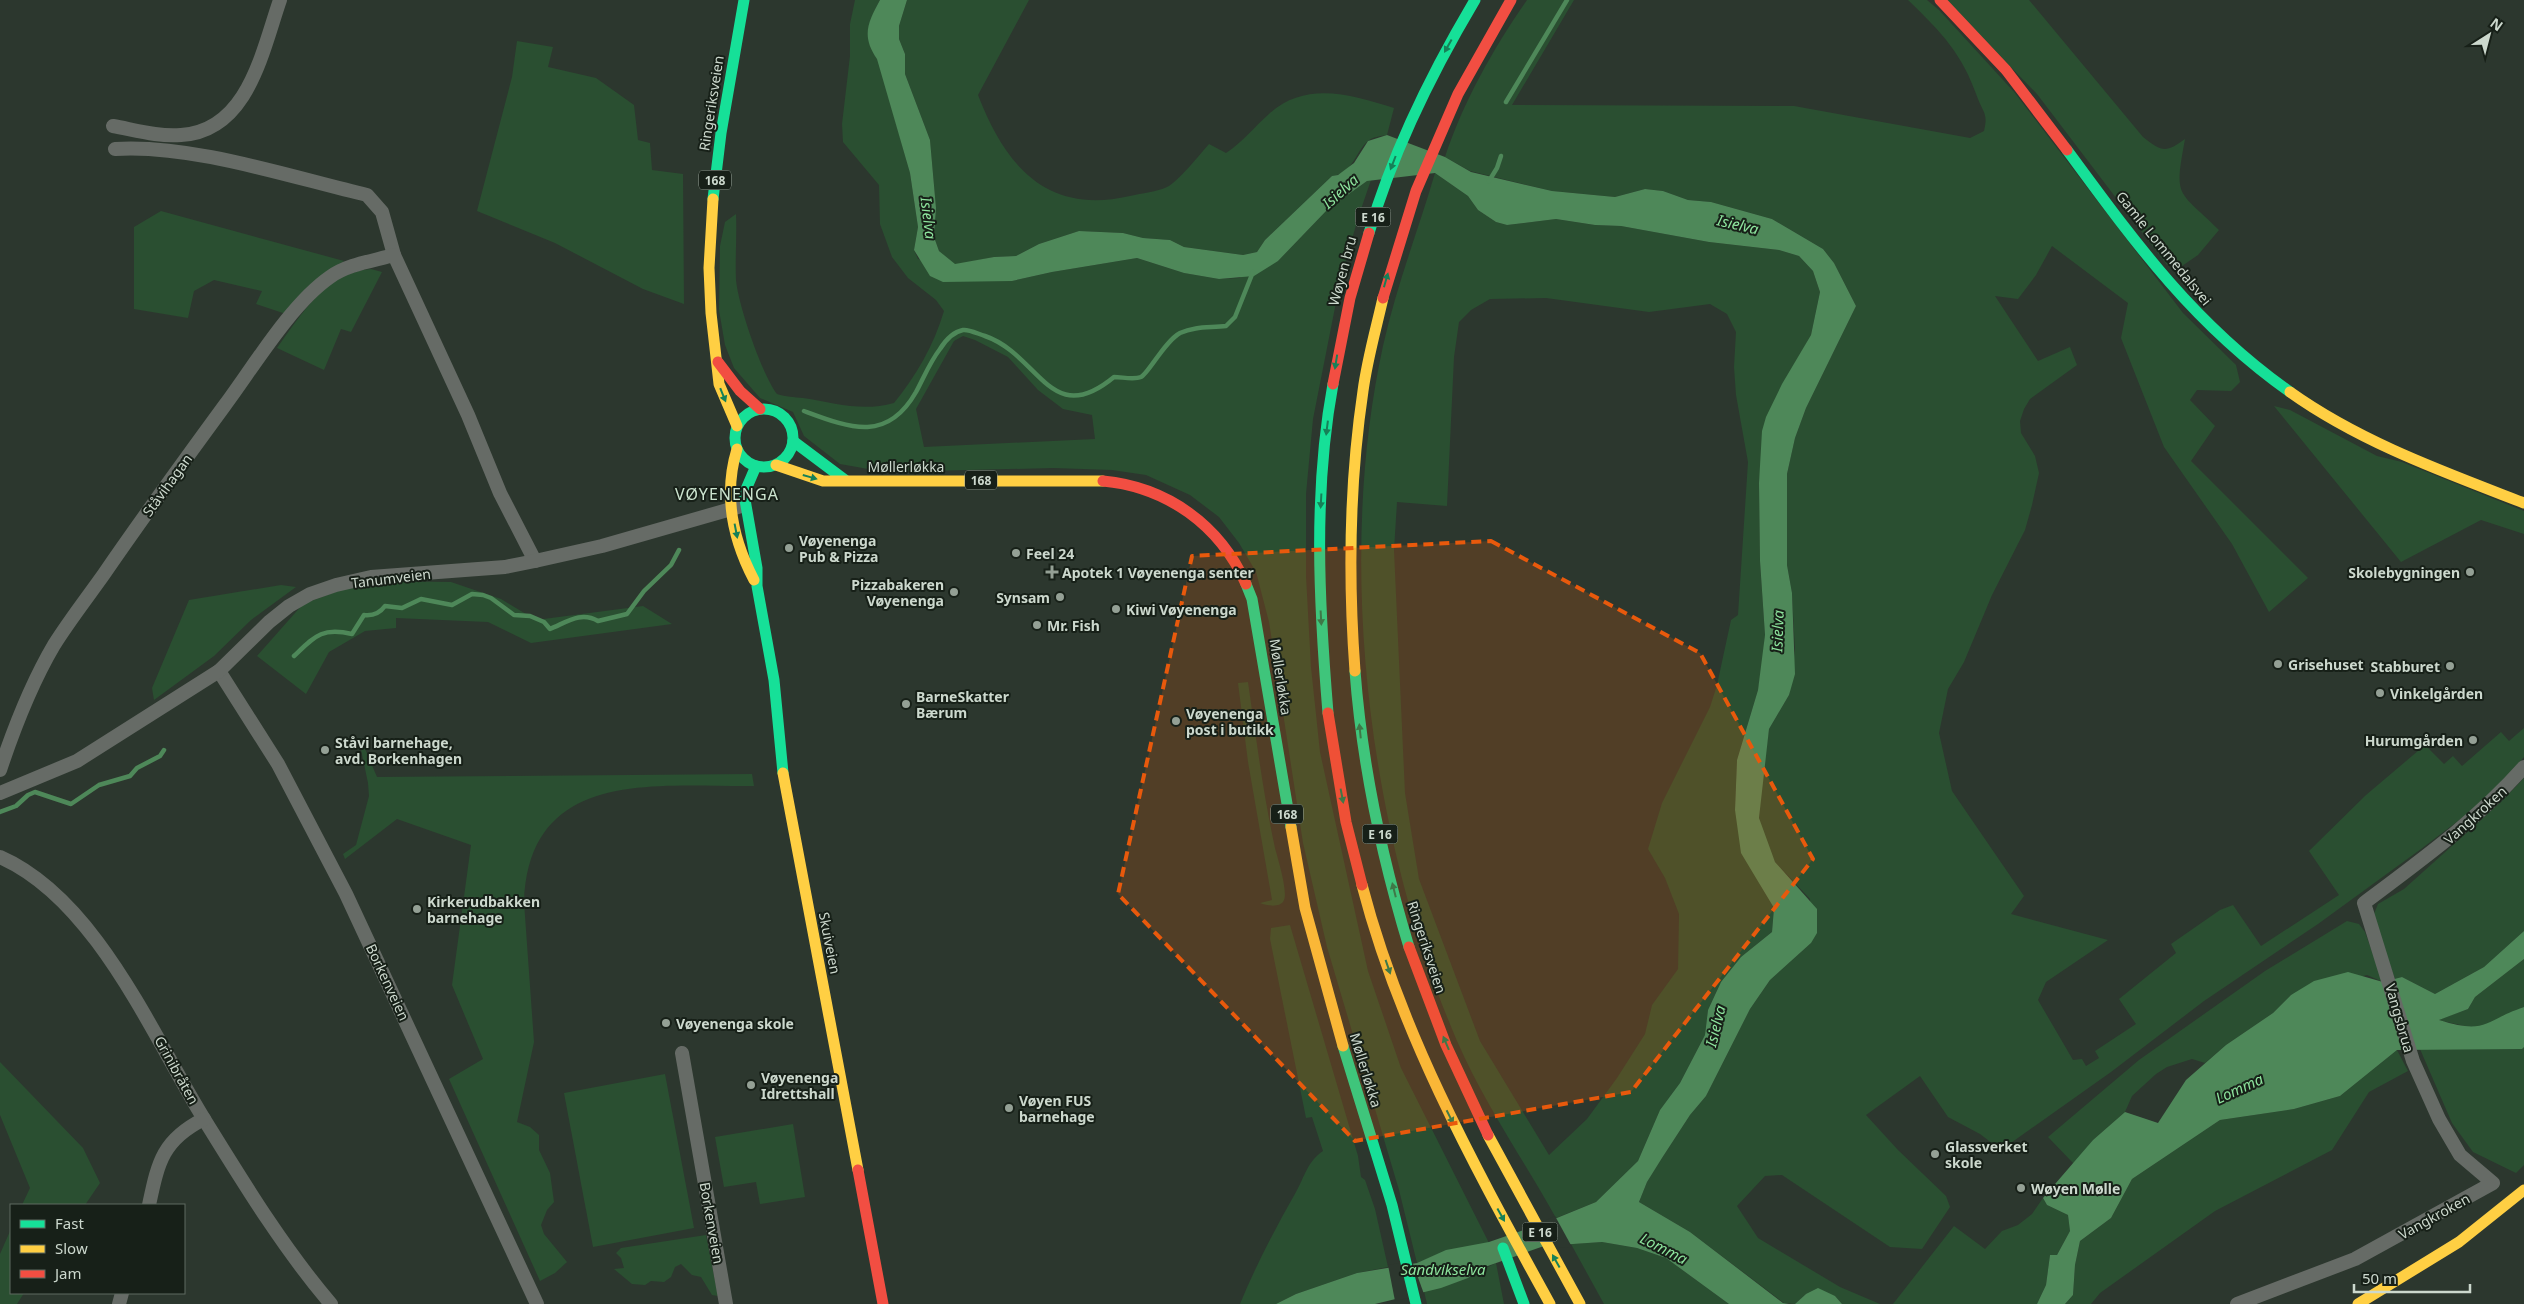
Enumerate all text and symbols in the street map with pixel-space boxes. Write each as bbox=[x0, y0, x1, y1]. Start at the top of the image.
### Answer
north arrow bbox=[2464, 10, 2514, 60]
text: N bbox=[2487, 13, 2507, 35]
one-way arrow bbox=[1444, 39, 1452, 54]
street label: Ringeriksveien bbox=[694, 54, 728, 152]
one-way arrow bbox=[1389, 156, 1396, 171]
water label: Isielva bbox=[1317, 169, 1363, 213]
road number: 168 bbox=[699, 170, 731, 190]
street label: Gamle Lommedalsvei bbox=[2112, 187, 2216, 309]
water label: Isielva bbox=[916, 195, 942, 241]
road number: E 16 bbox=[1356, 208, 1390, 226]
water label: Isielva bbox=[1714, 209, 1761, 239]
street label: Wøyen bru bbox=[1324, 234, 1360, 308]
one-way arrow bbox=[1383, 273, 1391, 288]
one-way arrow bbox=[1332, 354, 1340, 370]
one-way arrow bbox=[719, 388, 727, 403]
one-way arrow bbox=[1323, 421, 1331, 437]
street label: Ståvihagan bbox=[138, 450, 196, 520]
street label: Møllerløkka bbox=[868, 457, 944, 476]
road number: 168 bbox=[965, 470, 997, 490]
one-way arrow bbox=[802, 473, 817, 481]
district label: VØYENENGA bbox=[675, 483, 779, 505]
one-way arrow bbox=[1317, 493, 1325, 509]
one-way arrow bbox=[732, 524, 740, 540]
place label: Vøyenenga Pub & Pizza bbox=[799, 531, 879, 566]
marker: Vøyenenga Pub & Pizza bbox=[783, 542, 795, 554]
place label: Feel 24 bbox=[1026, 544, 1074, 563]
marker: Feel 24 bbox=[1010, 547, 1022, 559]
place label: Apotek 1 Vøyenenga senter bbox=[1062, 563, 1255, 582]
place label: Skolebygningen bbox=[2348, 563, 2460, 582]
street label: Tanumveien bbox=[350, 564, 432, 592]
marker: Apotek 1 Vøyenenga senter bbox=[1046, 566, 1058, 578]
marker: Skolebygningen bbox=[2464, 566, 2476, 578]
place label: Pizzabakeren Vøyenenga bbox=[851, 575, 944, 610]
marker: Pizzabakeren Vøyenenga bbox=[948, 586, 960, 598]
place label: Synsam bbox=[996, 588, 1050, 607]
marker: Synsam bbox=[1054, 591, 1066, 603]
place label: Kiwi Vøyenenga bbox=[1126, 600, 1237, 619]
marker: Kiwi Vøyenenga bbox=[1110, 603, 1122, 615]
water label: Isielva bbox=[1766, 609, 1788, 653]
one-way arrow bbox=[1318, 610, 1326, 626]
place label: Mr. Fish bbox=[1047, 616, 1100, 635]
marker: Mr. Fish bbox=[1031, 619, 1043, 631]
street label: Møllerløkka bbox=[1266, 638, 1296, 716]
place label: Grisehuset bbox=[2288, 655, 2364, 674]
place label: Stabburet bbox=[2371, 657, 2440, 676]
marker: Grisehuset bbox=[2272, 658, 2284, 670]
marker: Stabburet bbox=[2444, 660, 2456, 672]
place label: Vinkelgården bbox=[2390, 684, 2483, 703]
place label: BarneSkatter Bærum bbox=[916, 687, 1010, 722]
marker: Vinkelgården bbox=[2374, 687, 2386, 699]
marker: BarneSkatter Bærum bbox=[900, 698, 912, 710]
place label: Vøyenenga post i butikk bbox=[1186, 704, 1274, 739]
marker: Vøyenenga post i butikk bbox=[1170, 715, 1182, 727]
one-way arrow bbox=[1356, 723, 1364, 739]
place label: Hurumgården bbox=[2365, 731, 2463, 750]
place label: Ståvi barnehage, avd. Borkenhagen bbox=[335, 733, 462, 768]
marker: Hurumgården bbox=[2467, 734, 2479, 746]
marker: Ståvi barnehage, avd. Borkenhagen bbox=[319, 744, 331, 756]
street label: Vangkroken bbox=[2439, 782, 2511, 848]
one-way arrow bbox=[1338, 789, 1346, 804]
road number: 168 bbox=[1271, 804, 1303, 824]
road number: E 16 bbox=[1362, 824, 1398, 844]
one-way arrow bbox=[1389, 882, 1397, 897]
place label: Kirkerudbakken barnehage bbox=[427, 892, 540, 927]
street label: Ringeriksveien bbox=[1403, 898, 1451, 996]
marker: Kirkerudbakken barnehage bbox=[411, 903, 423, 915]
street label: Skuiveien bbox=[815, 910, 845, 976]
street label: Borkenveien bbox=[362, 941, 414, 1023]
one-way arrow bbox=[1384, 960, 1392, 975]
street label: Vangsbrua bbox=[2381, 981, 2419, 1055]
water label: Isielva bbox=[1700, 1003, 1730, 1050]
place label: Vøyenenga skole bbox=[676, 1014, 794, 1033]
marker: Vøyenenga skole bbox=[660, 1017, 672, 1029]
street label: Møllerløkka bbox=[1346, 1030, 1386, 1110]
street label: Grinibråten bbox=[150, 1032, 204, 1108]
one-way arrow bbox=[1441, 1036, 1449, 1051]
place label: Vøyenenga Idrettshall bbox=[761, 1068, 838, 1103]
water label: Lomma bbox=[2212, 1068, 2266, 1108]
marker: Vøyenenga Idrettshall bbox=[745, 1079, 757, 1091]
place label: Vøyen FUS barnehage bbox=[1019, 1091, 1095, 1126]
marker: Vøyen FUS barnehage bbox=[1003, 1102, 1015, 1114]
one-way arrow bbox=[1446, 1110, 1454, 1124]
place label: Glassverket skole bbox=[1945, 1137, 2027, 1172]
marker: Glassverket skole bbox=[1929, 1148, 1941, 1160]
place label: Wøyen Mølle bbox=[2031, 1179, 2120, 1198]
street label: Borkenveien bbox=[695, 1181, 729, 1265]
marker: Wøyen Mølle bbox=[2015, 1182, 2027, 1194]
street label: Vangkroken bbox=[2395, 1189, 2473, 1243]
legend bbox=[10, 1204, 185, 1294]
one-way arrow bbox=[1497, 1208, 1505, 1222]
text: Fast bbox=[55, 1213, 84, 1233]
road number: E 16 bbox=[1522, 1222, 1558, 1242]
water label: Lomma bbox=[1637, 1228, 1691, 1269]
text: Slow bbox=[55, 1238, 88, 1258]
one-way arrow bbox=[1552, 1254, 1560, 1268]
water label: Sandvikselva bbox=[1400, 1259, 1486, 1279]
scale bar bbox=[2354, 1262, 2470, 1294]
text: Jam bbox=[53, 1263, 82, 1283]
text: 50 m bbox=[2362, 1268, 2397, 1288]

